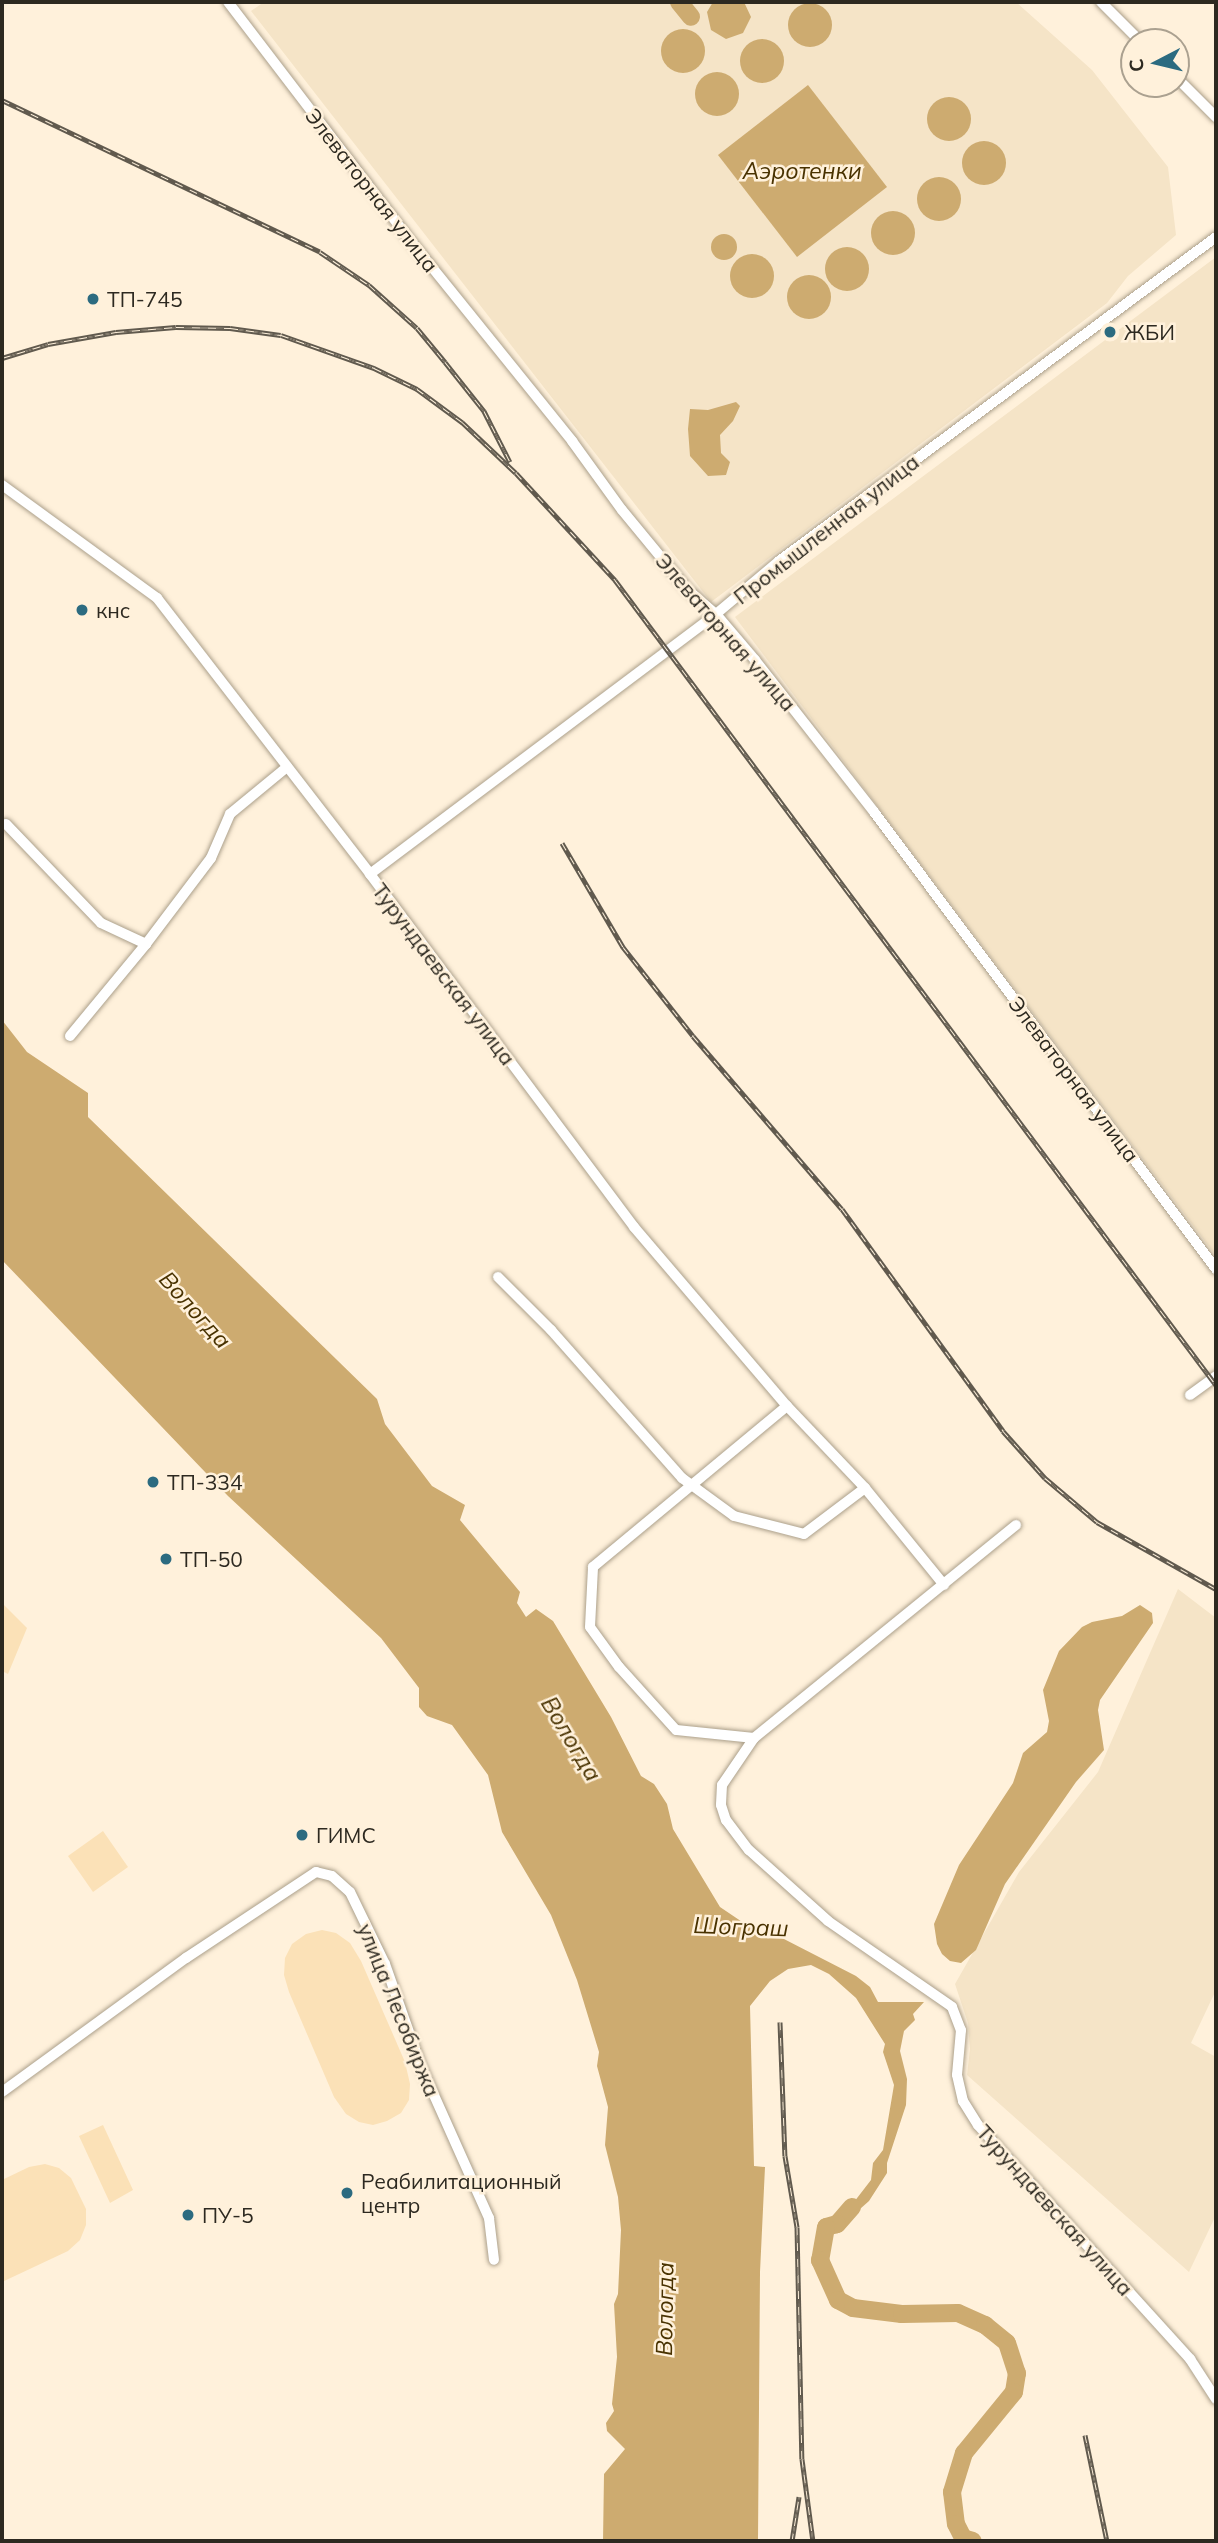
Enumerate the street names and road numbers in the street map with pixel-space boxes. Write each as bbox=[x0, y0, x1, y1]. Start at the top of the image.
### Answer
street label: Элеваторная улица bbox=[300, 103, 444, 277]
street label: Промышленная улица bbox=[728, 449, 924, 609]
street label: Элеваторная улица bbox=[651, 548, 801, 716]
street label: Турундаевская улица bbox=[367, 878, 521, 1070]
street label: Элеваторная улица bbox=[1003, 991, 1145, 1167]
street label: улица Лесобиржа bbox=[353, 1920, 445, 2100]
street label: Турундаевская улица bbox=[972, 2119, 1138, 2301]

